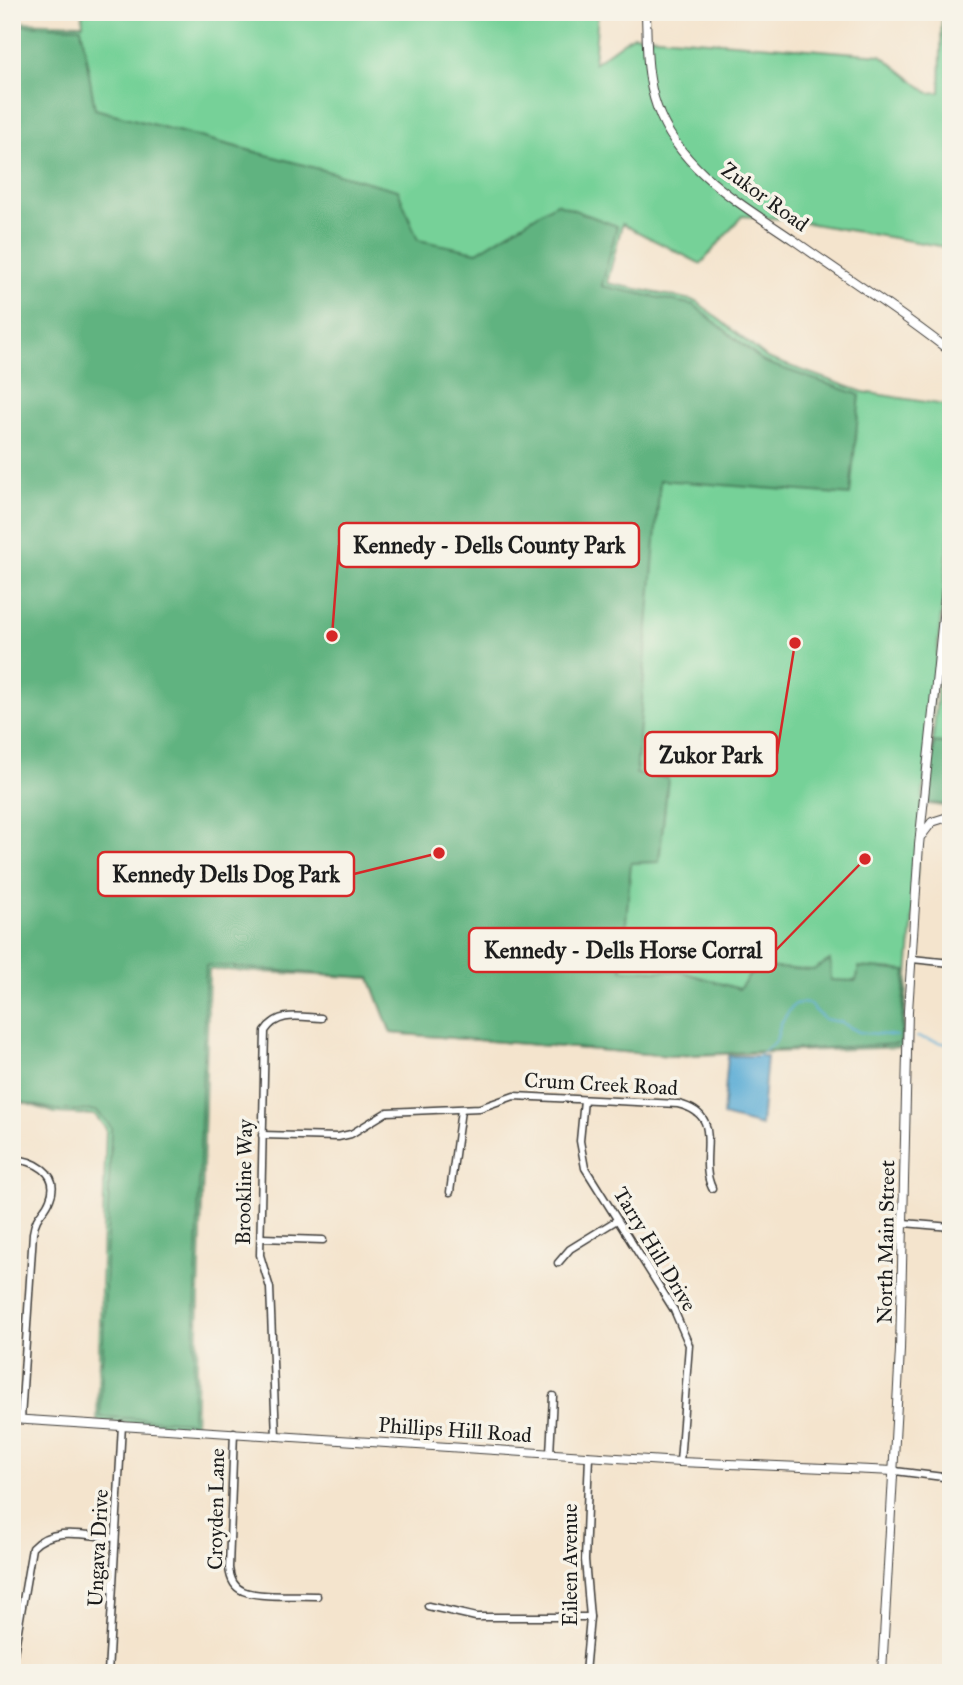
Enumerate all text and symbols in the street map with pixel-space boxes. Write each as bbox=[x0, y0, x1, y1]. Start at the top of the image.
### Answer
street label: Zukor Road bbox=[716, 157, 814, 238]
callout: Kennedy - Dells County Park bbox=[339, 523, 639, 567]
text: Kennedy - Dells County Park bbox=[353, 531, 627, 560]
callout: Zukor Park bbox=[645, 732, 777, 776]
text: Zukor Park bbox=[659, 741, 764, 769]
callout: Kennedy Dells Dog Park bbox=[98, 852, 354, 896]
text: Kennedy Dells Dog Park bbox=[112, 860, 341, 889]
callout: Kennedy - Dells Horse Corral bbox=[469, 928, 776, 972]
text: Kennedy - Dells Horse Corral bbox=[484, 936, 763, 965]
street label: Crum Creek Road bbox=[523, 1067, 679, 1101]
street label: Brookline Way bbox=[230, 1118, 258, 1245]
street label: North Main Street bbox=[872, 1159, 900, 1324]
street label: Tarry Hill Drive bbox=[608, 1182, 702, 1316]
street label: Phillips Hill Road bbox=[377, 1412, 533, 1448]
street label: Croyden Lane bbox=[202, 1448, 230, 1570]
street label: Ungava Drive bbox=[82, 1488, 114, 1608]
street label: Eileen Avenue bbox=[557, 1503, 583, 1626]

